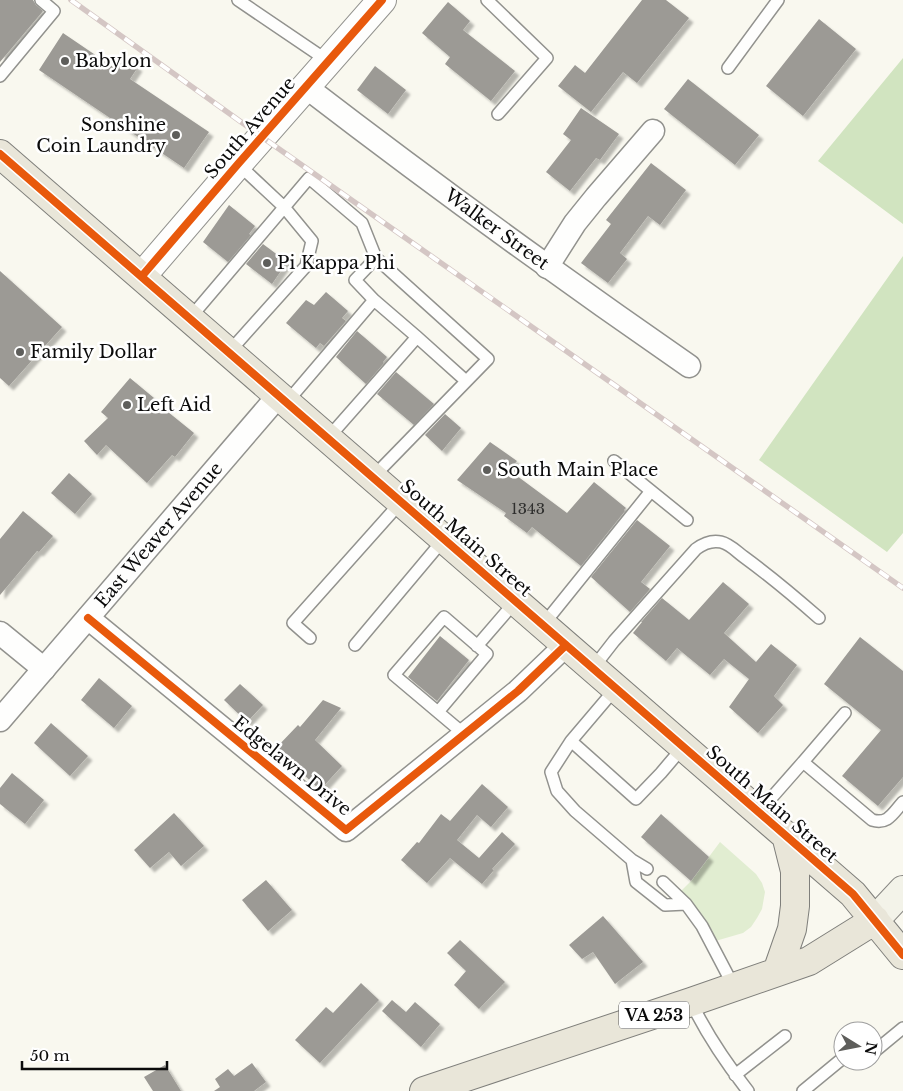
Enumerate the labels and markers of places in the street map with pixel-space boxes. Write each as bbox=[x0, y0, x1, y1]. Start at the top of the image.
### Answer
place label: Babylon bbox=[75, 50, 152, 72]
marker: Babylon bbox=[59, 55, 71, 67]
place label: Sonshine Coin Laundry bbox=[36, 114, 166, 157]
marker: Sonshine Coin Laundry bbox=[170, 129, 182, 141]
place label: Pi Kappa Phi bbox=[277, 252, 395, 274]
marker: Pi Kappa Phi bbox=[261, 257, 273, 269]
place label: Family Dollar bbox=[30, 341, 157, 363]
marker: Family Dollar bbox=[14, 346, 26, 358]
place label: Left Aid bbox=[137, 394, 211, 416]
marker: Left Aid bbox=[121, 399, 133, 411]
place label: South Main Place bbox=[497, 459, 658, 481]
marker: South Main Place bbox=[481, 464, 493, 476]

